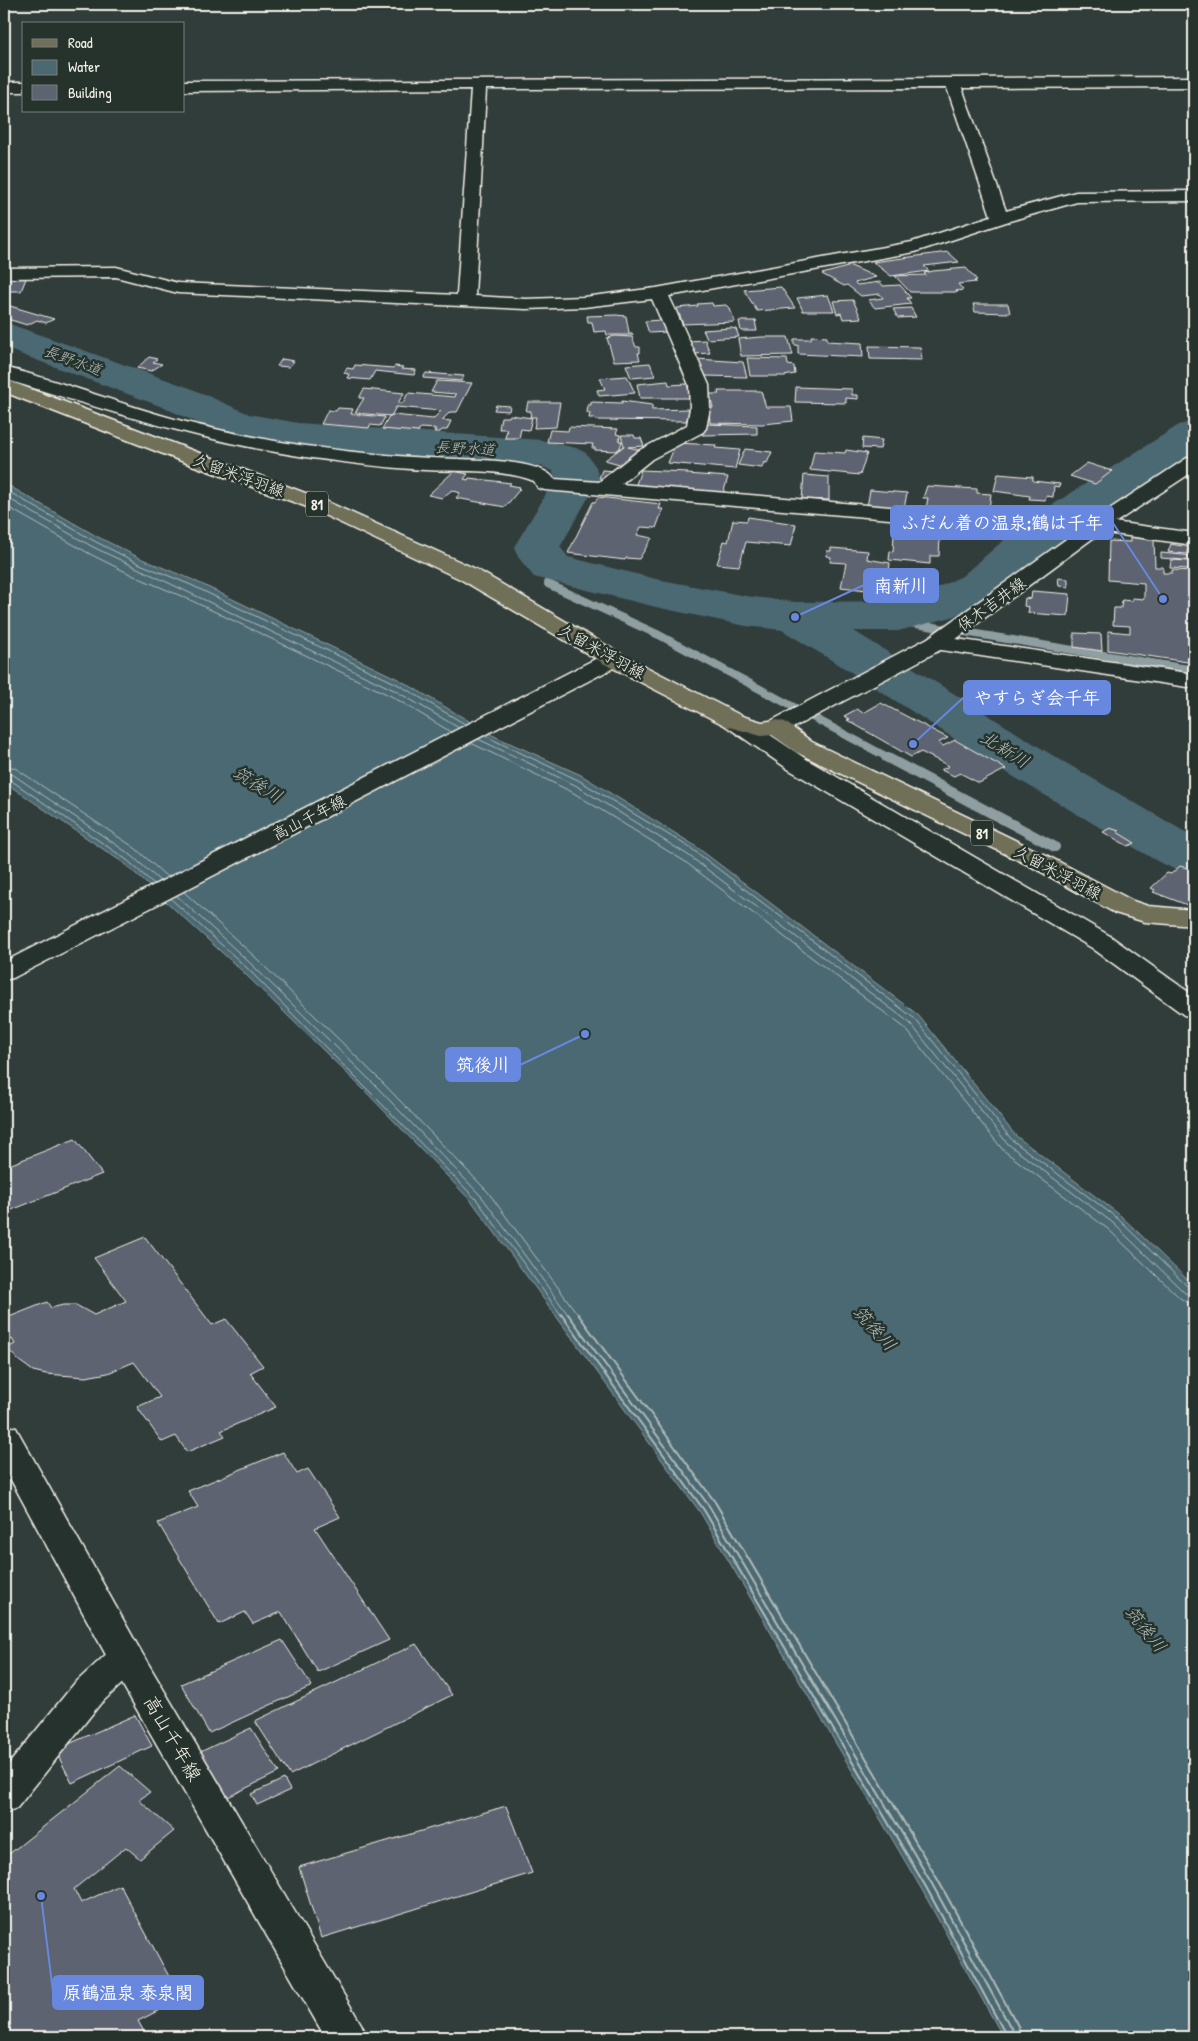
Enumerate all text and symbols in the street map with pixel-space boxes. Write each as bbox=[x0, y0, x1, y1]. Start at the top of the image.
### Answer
legend bbox=[22, 22, 185, 112]
text: Road bbox=[68, 32, 93, 53]
text: Water bbox=[68, 56, 100, 77]
text: Building bbox=[68, 82, 112, 103]
water label: 長野水道 bbox=[41, 340, 106, 380]
water label: 長野水道 bbox=[434, 436, 496, 460]
street label: 久留米浮羽線 bbox=[190, 448, 288, 502]
road number: 81 bbox=[306, 492, 328, 516]
callout: ふだん着の温泉;鶴は千年 bbox=[891, 506, 1113, 539]
text: ふだん着の温泉;鶴は千年 bbox=[901, 510, 1103, 535]
callout: 南新川 bbox=[864, 569, 938, 602]
street label: 保木吉井線 bbox=[952, 572, 1030, 636]
text: 南新川 bbox=[874, 573, 928, 598]
street label: 久留米浮羽線 bbox=[555, 618, 649, 684]
callout: やすらぎ会千年 bbox=[964, 681, 1110, 714]
text: やすらぎ会千年 bbox=[974, 685, 1100, 710]
water label: 北新川 bbox=[975, 724, 1035, 774]
water label: 筑後川 bbox=[228, 759, 288, 809]
street label: 高山千年線 bbox=[268, 789, 350, 845]
road number: 81 bbox=[971, 820, 993, 846]
street label: 久留米浮羽線 bbox=[1010, 840, 1106, 904]
callout: 筑後川 bbox=[446, 1048, 520, 1081]
text: 筑後川 bbox=[456, 1052, 510, 1077]
water label: 筑後川 bbox=[848, 1300, 902, 1356]
water label: 筑後川 bbox=[1119, 1600, 1173, 1658]
street label: 高山千年線 bbox=[138, 1690, 208, 1786]
callout: 原鶴温泉 泰泉閣 bbox=[53, 1976, 203, 2009]
text: 原鶴温泉 泰泉閣 bbox=[63, 1980, 193, 2005]

